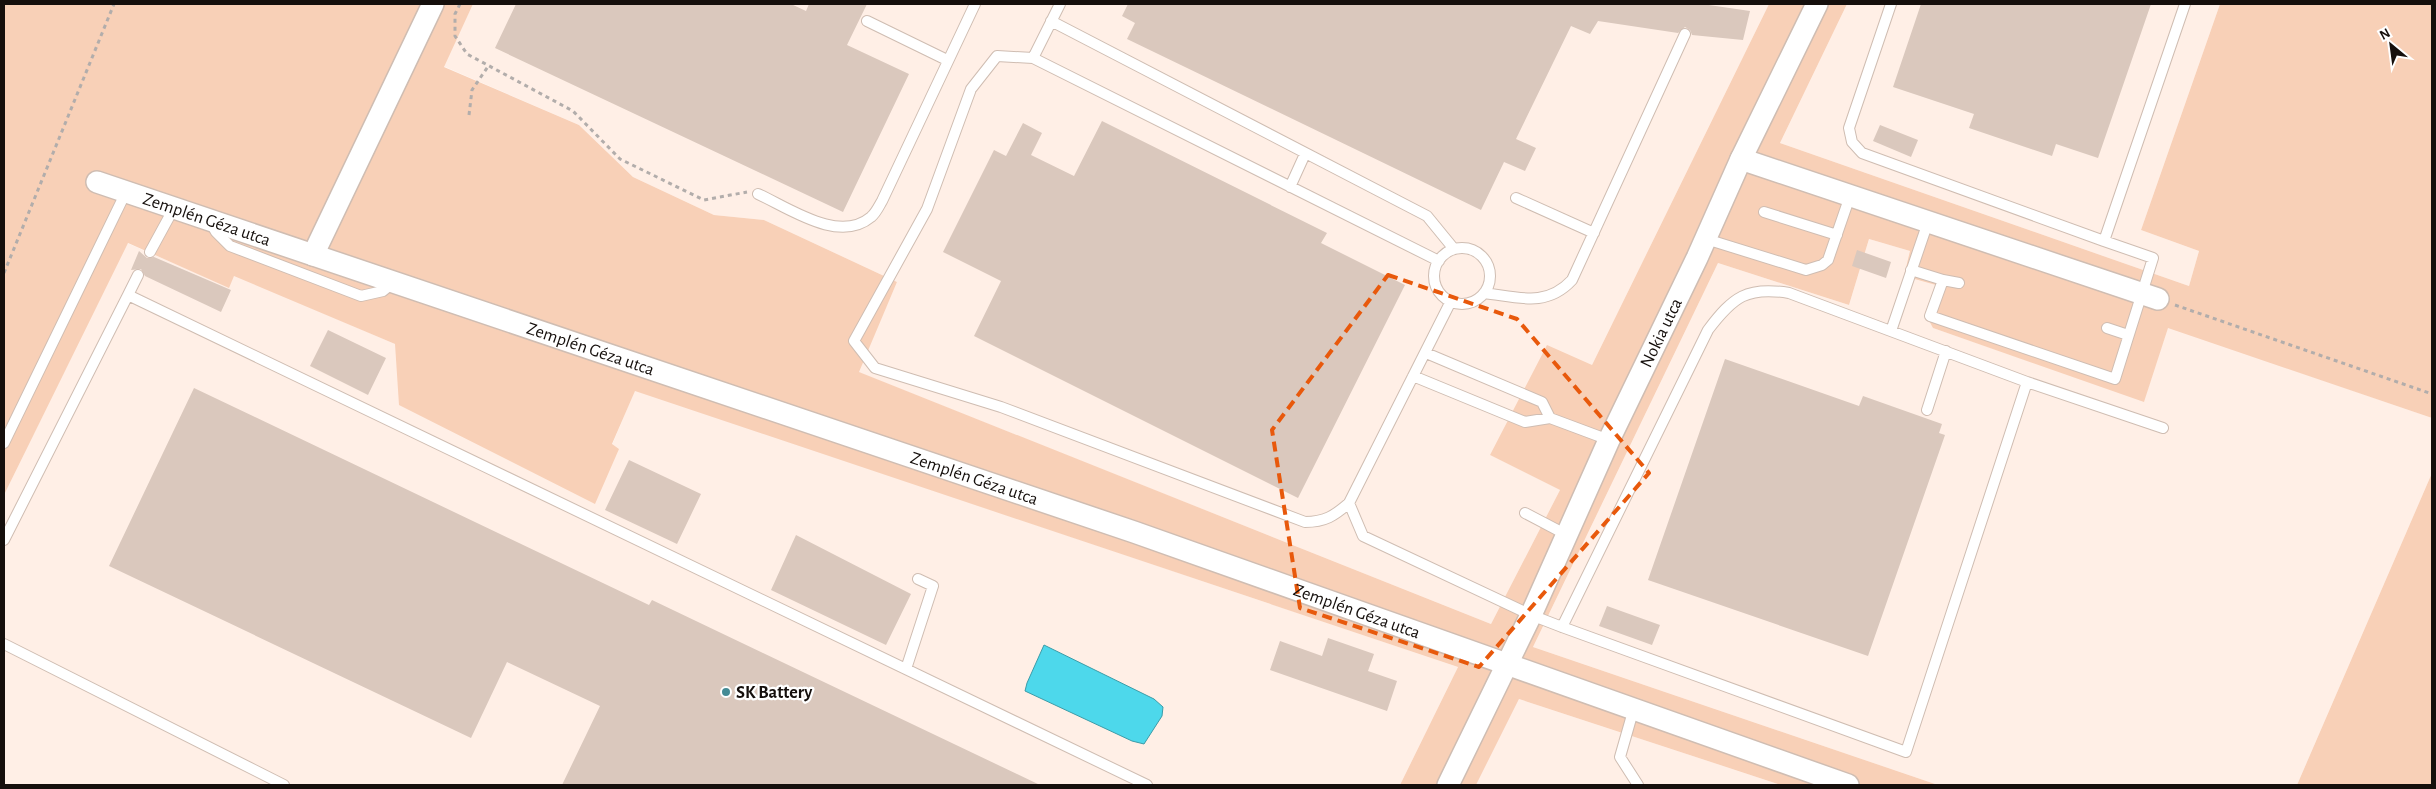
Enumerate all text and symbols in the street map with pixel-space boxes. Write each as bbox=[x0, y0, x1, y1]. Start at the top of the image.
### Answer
north arrow bbox=[2366, 20, 2416, 70]
text: N bbox=[2378, 26, 2393, 43]
street label: Zemplén Géza utca bbox=[141, 190, 273, 250]
street label: Nokia utca bbox=[1637, 296, 1686, 371]
street label: Zemplén Géza utca bbox=[524, 320, 656, 379]
street label: Zemplén Géza utca bbox=[908, 449, 1040, 509]
street label: Zemplén Géza utca bbox=[1291, 581, 1422, 643]
place label: SK Battery bbox=[736, 684, 813, 702]
marker: SK Battery bbox=[720, 686, 732, 698]

